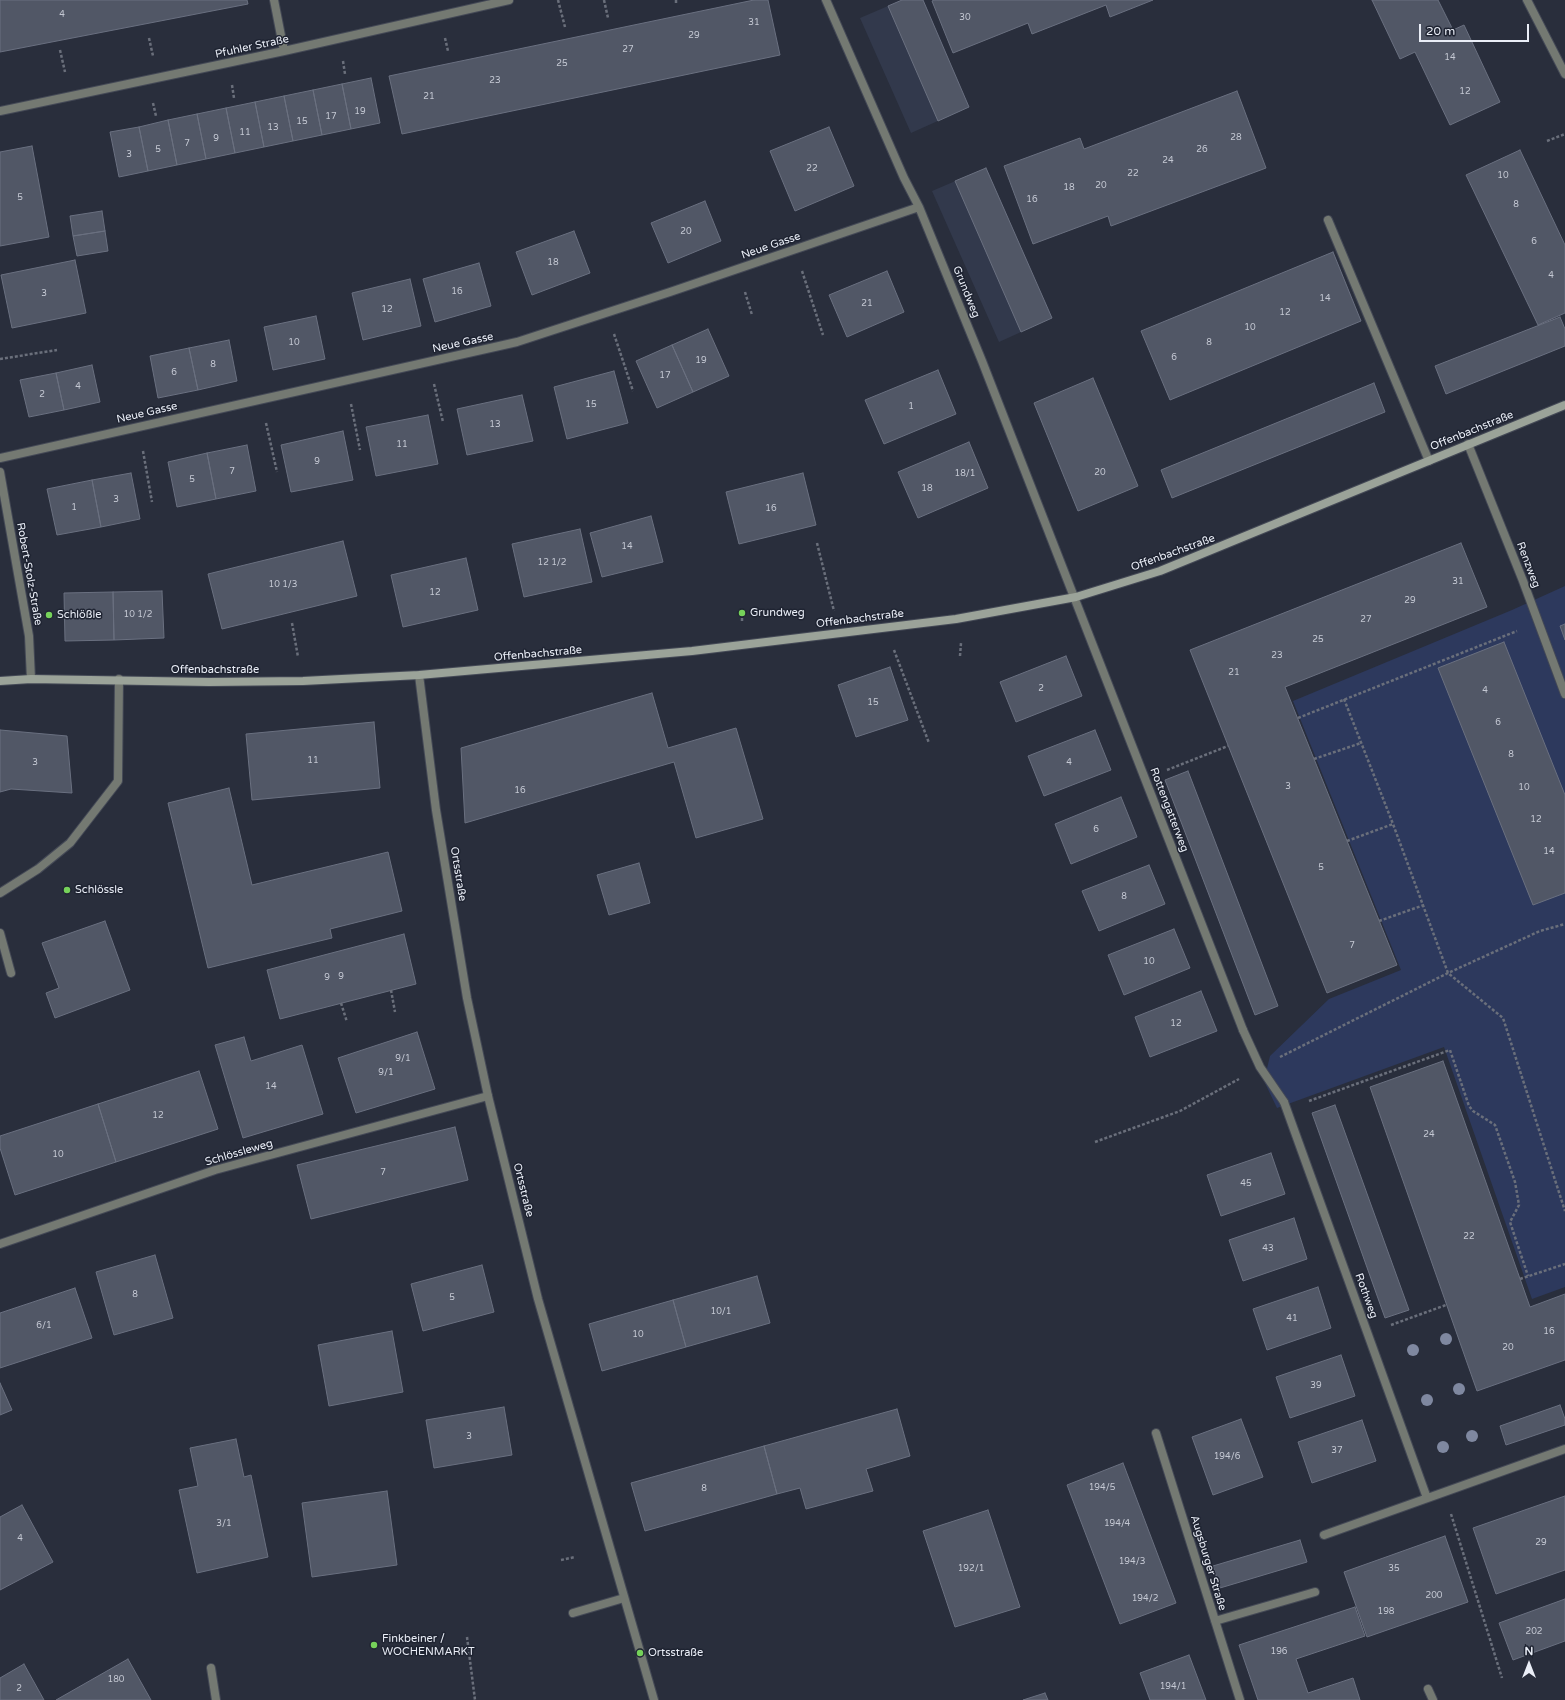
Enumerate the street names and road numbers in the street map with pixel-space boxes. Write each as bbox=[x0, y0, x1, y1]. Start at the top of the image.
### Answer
street label: Pfuhler Straße bbox=[214, 33, 290, 61]
street label: Neue Gasse bbox=[740, 230, 802, 262]
street label: Grundweg bbox=[950, 264, 982, 320]
street label: Neue Gasse bbox=[431, 330, 495, 356]
street label: Neue Gasse bbox=[115, 400, 179, 426]
street label: Offenbachstraße bbox=[1429, 408, 1515, 454]
street label: Robert-Stolz-Straße bbox=[13, 522, 45, 626]
street label: Offenbachstraße bbox=[1129, 532, 1217, 574]
street label: Renzweg bbox=[1513, 540, 1543, 590]
street label: Offenbachstraße bbox=[815, 607, 905, 631]
street label: Offenbachstraße bbox=[493, 644, 583, 664]
street label: Offenbachstraße bbox=[171, 663, 259, 677]
street label: Rottengatterweg bbox=[1147, 766, 1191, 854]
street label: Ortsstraße bbox=[447, 846, 469, 902]
street label: Schlössleweg bbox=[204, 1137, 274, 1169]
street label: Ortsstraße bbox=[510, 1162, 536, 1218]
street label: Rothweg bbox=[1352, 1272, 1380, 1320]
street label: Augsburger Straße bbox=[1187, 1514, 1229, 1612]

